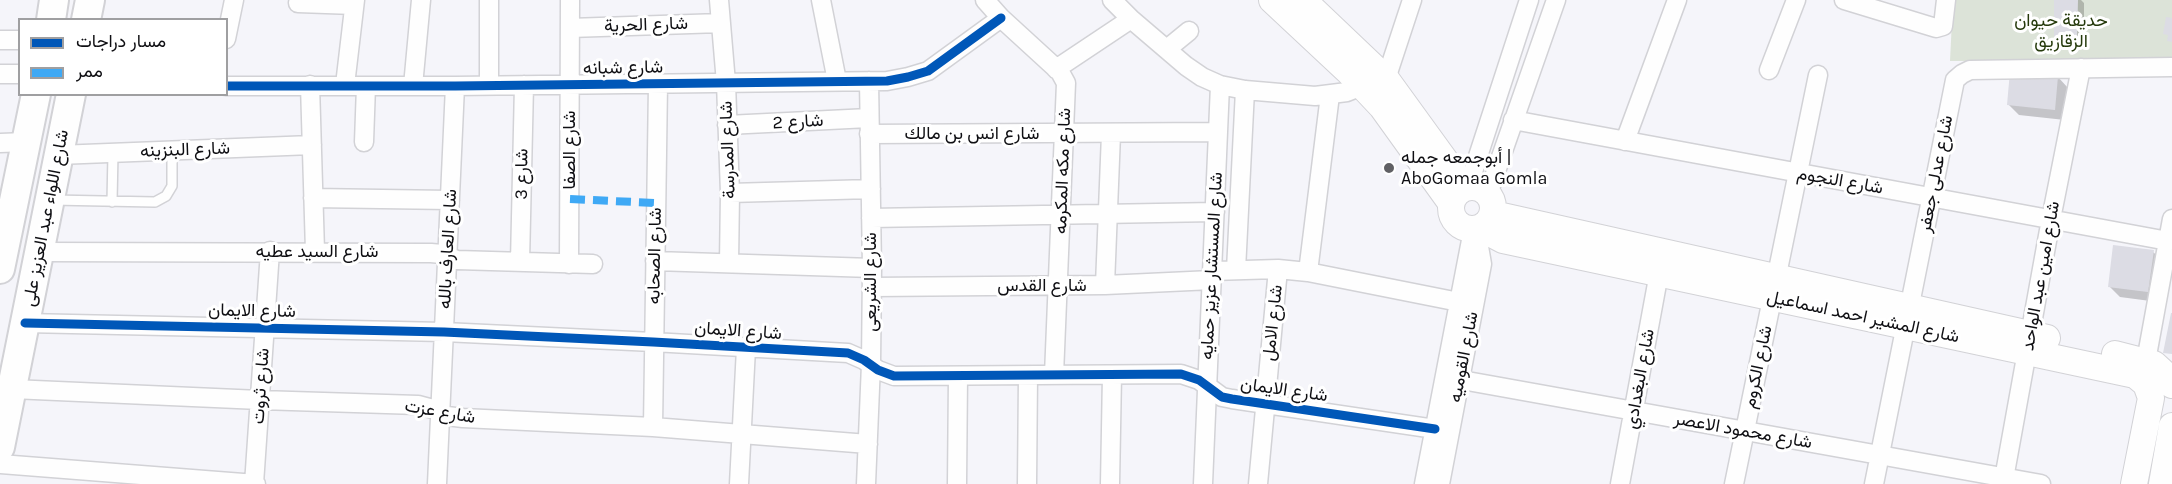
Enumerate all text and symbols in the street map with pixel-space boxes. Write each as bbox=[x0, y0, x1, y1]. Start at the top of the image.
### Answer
park label: حديقة حيوان الزقازيق bbox=[2014, 10, 2108, 52]
street label: شارع الحرية bbox=[604, 13, 688, 37]
legend bbox=[18, 18, 228, 96]
text: مسار دراجات bbox=[76, 30, 166, 52]
street label: شارع شبانه bbox=[583, 57, 663, 79]
text: ممر bbox=[76, 60, 103, 82]
street label: شارع المدرسة bbox=[715, 101, 741, 199]
street label: شارع مكه المكرمه bbox=[1050, 108, 1076, 234]
street label: شارع 2 bbox=[772, 110, 824, 134]
street label: شارع الصفا bbox=[559, 111, 581, 189]
street label: شارع عدلى جعفر bbox=[1914, 114, 1958, 234]
street label: شارع انس بن مالك bbox=[905, 123, 1039, 145]
street label: شارع اللواء عبد العزيز على bbox=[18, 128, 74, 308]
street label: شارع البنزينه bbox=[140, 138, 230, 162]
place label: أبوجمعه جمله | AboGomaa Gomla bbox=[1401, 147, 1547, 190]
street label: شارع 3 bbox=[511, 148, 533, 200]
marker: أبوجمعه جمله | AboGomaa Gomla bbox=[1382, 161, 1396, 175]
street label: شارع النجوم bbox=[1795, 163, 1885, 199]
street label: شارع المستشار عزيز حمايه bbox=[1196, 172, 1228, 360]
street label: شارع العارف بالله bbox=[434, 189, 462, 309]
street label: شارع امين عبد الواحد bbox=[2017, 200, 2065, 352]
street label: شارع الصحابه bbox=[643, 207, 667, 305]
street label: شارع الشريعى bbox=[860, 232, 882, 332]
street label: شارع السيد عطيه bbox=[256, 241, 378, 263]
street label: شارع القدس bbox=[997, 275, 1087, 297]
street label: شارع الامل bbox=[1258, 284, 1288, 362]
street label: شارع المشير احمد اسماعيل bbox=[1765, 286, 1961, 348]
street label: شارع الايمان bbox=[208, 299, 296, 323]
street label: شارع القوميه bbox=[1445, 310, 1483, 404]
street label: شارع الايمان bbox=[694, 317, 782, 345]
street label: شارع الكروم bbox=[1739, 323, 1777, 411]
street label: شارع البغدادي bbox=[1621, 327, 1659, 431]
street label: شارع ثروت bbox=[248, 347, 274, 425]
street label: شارع الايمان bbox=[1239, 373, 1329, 407]
street label: شارع عزت bbox=[403, 395, 477, 429]
street label: شارع محمود الاعصر bbox=[1672, 408, 1814, 454]

